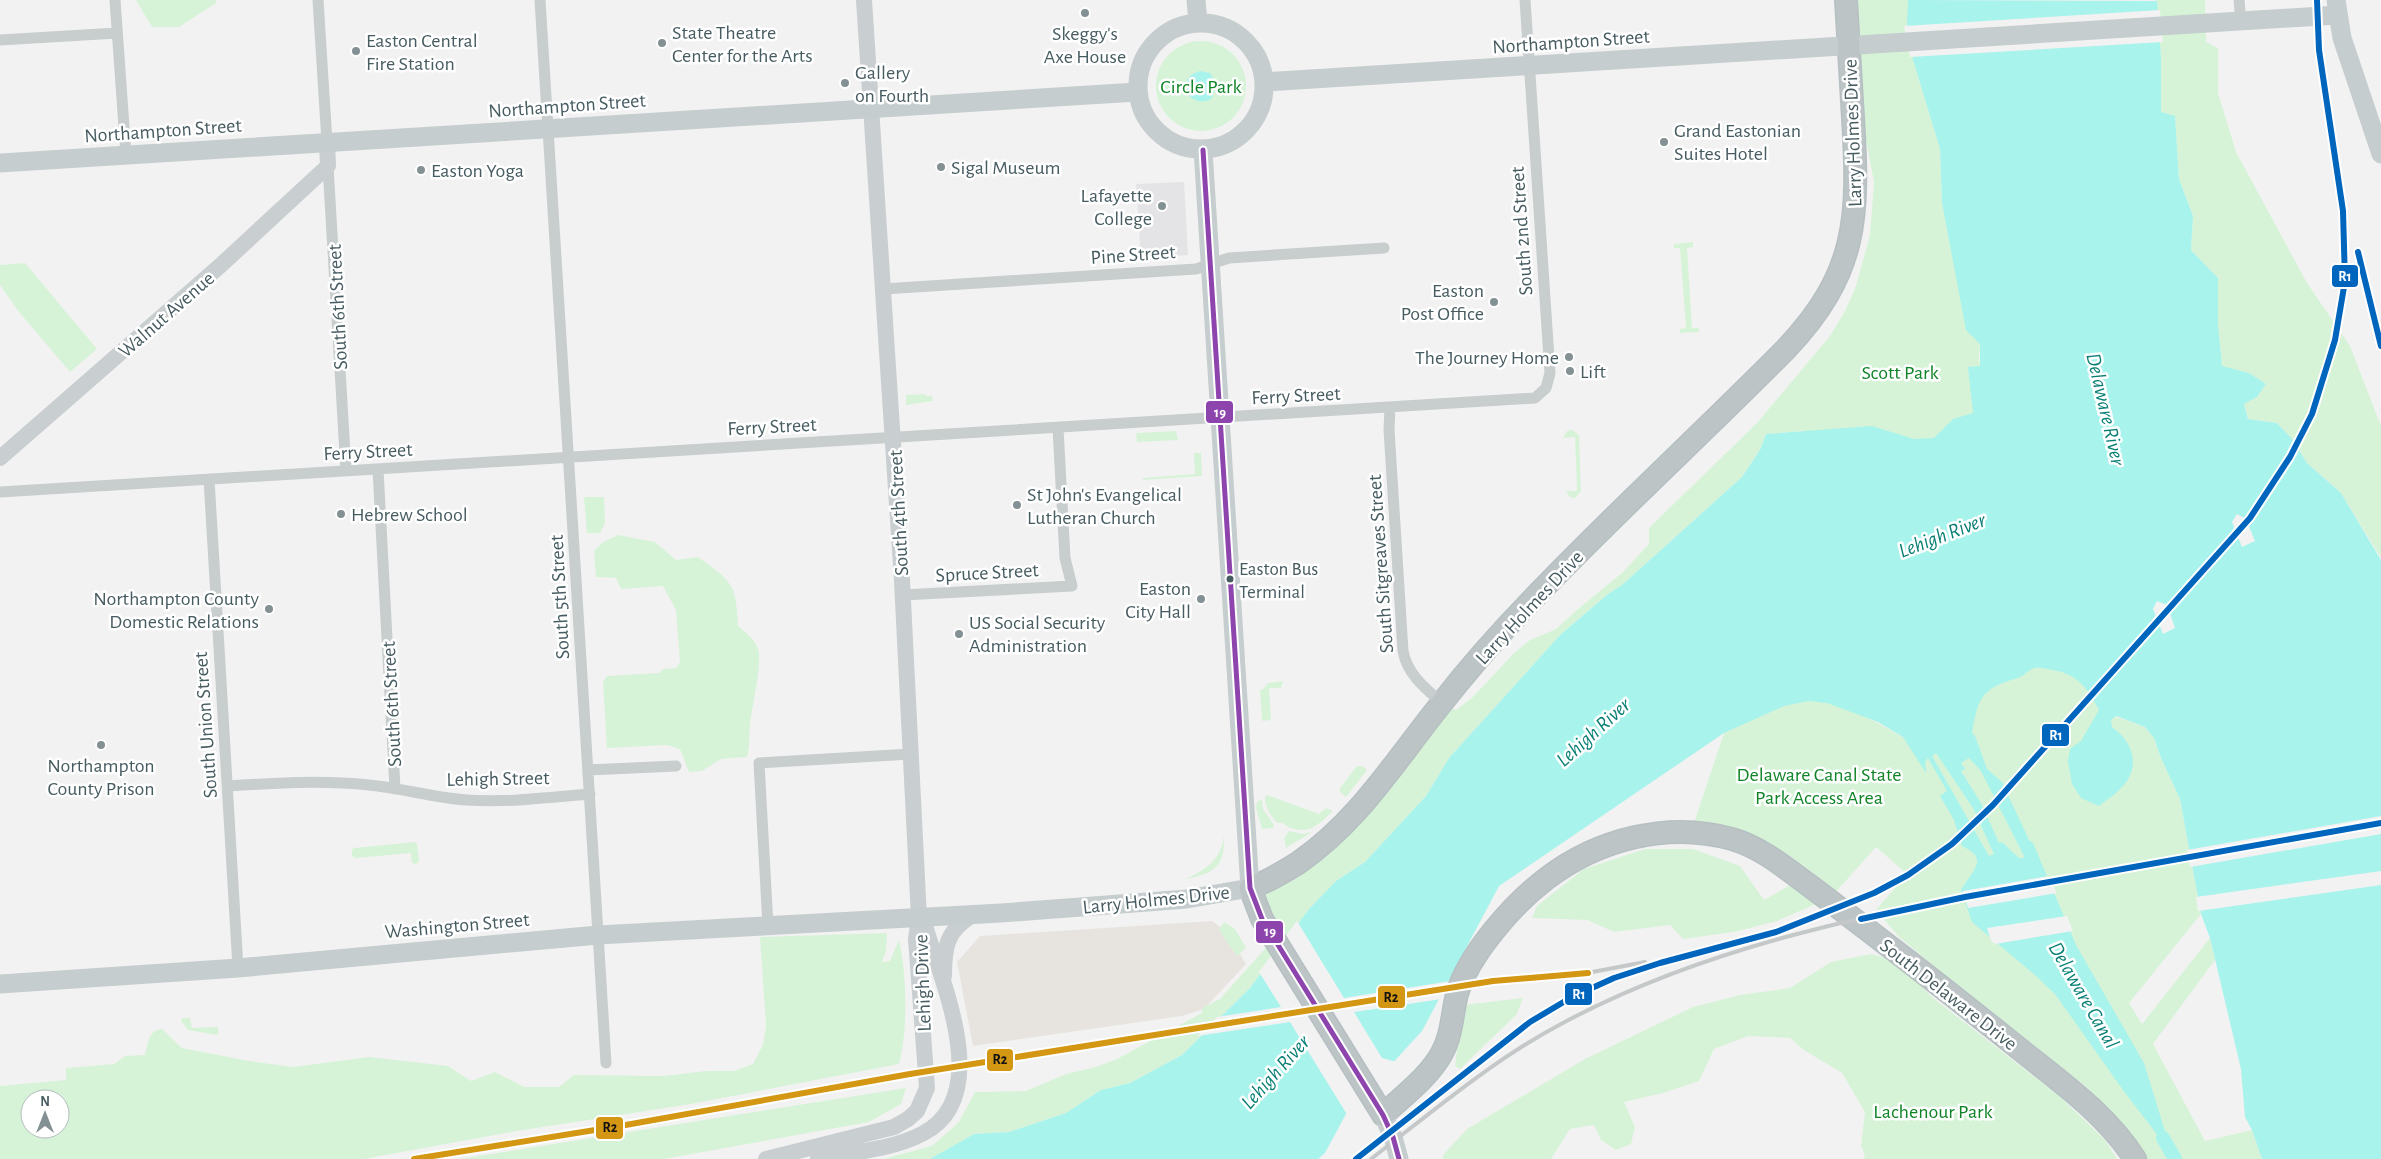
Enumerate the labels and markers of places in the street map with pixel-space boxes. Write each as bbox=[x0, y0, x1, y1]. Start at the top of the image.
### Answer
marker: Skeggy's Axe House bbox=[1079, 7, 1091, 19]
place label: State Theatre Center for the Arts bbox=[672, 23, 813, 66]
place label: Skeggy's Axe House bbox=[1044, 24, 1126, 67]
place label: Easton Central Fire Station bbox=[366, 31, 478, 74]
marker: State Theatre Center for the Arts bbox=[656, 37, 668, 49]
marker: Easton Central Fire Station bbox=[350, 45, 362, 57]
place label: Gallery on Fourth bbox=[855, 63, 929, 106]
marker: Gallery on Fourth bbox=[839, 77, 851, 89]
place label: Grand Eastonian Suites Hotel bbox=[1674, 121, 1801, 164]
marker: Grand Eastonian Suites Hotel bbox=[1658, 136, 1670, 148]
place label: Sigal Museum bbox=[951, 158, 1060, 178]
place label: Easton Yoga bbox=[431, 161, 524, 181]
marker: Sigal Museum bbox=[935, 161, 947, 173]
marker: Easton Yoga bbox=[415, 164, 427, 176]
place label: Lafayette College bbox=[1081, 186, 1152, 229]
marker: Lafayette College bbox=[1156, 200, 1168, 212]
place label: Easton Post Office bbox=[1401, 281, 1484, 324]
marker: Easton Post Office bbox=[1488, 296, 1500, 308]
place label: The Journey Home bbox=[1415, 348, 1559, 368]
marker: The Journey Home bbox=[1563, 351, 1575, 363]
place label: Lift bbox=[1580, 362, 1606, 382]
marker: Lift bbox=[1564, 365, 1576, 377]
place label: St John's Evangelical Lutheran Church bbox=[1027, 485, 1182, 528]
marker: St John's Evangelical Lutheran Church bbox=[1011, 499, 1023, 511]
place label: Hebrew School bbox=[351, 505, 468, 525]
marker: Hebrew School bbox=[335, 508, 347, 520]
place label: Easton Bus Terminal bbox=[1239, 560, 1318, 602]
marker: Easton Bus Terminal bbox=[1225, 574, 1235, 584]
place label: Easton City Hall bbox=[1125, 579, 1191, 622]
place label: Northampton County Domestic Relations bbox=[93, 589, 259, 632]
marker: Easton City Hall bbox=[1195, 593, 1207, 605]
marker: Northampton County Domestic Relations bbox=[263, 603, 275, 615]
place label: US Social Security Administration bbox=[969, 613, 1106, 656]
marker: US Social Security Administration bbox=[953, 628, 965, 640]
marker: Northampton County Prison bbox=[95, 739, 107, 751]
place label: Northampton County Prison bbox=[47, 756, 155, 799]

